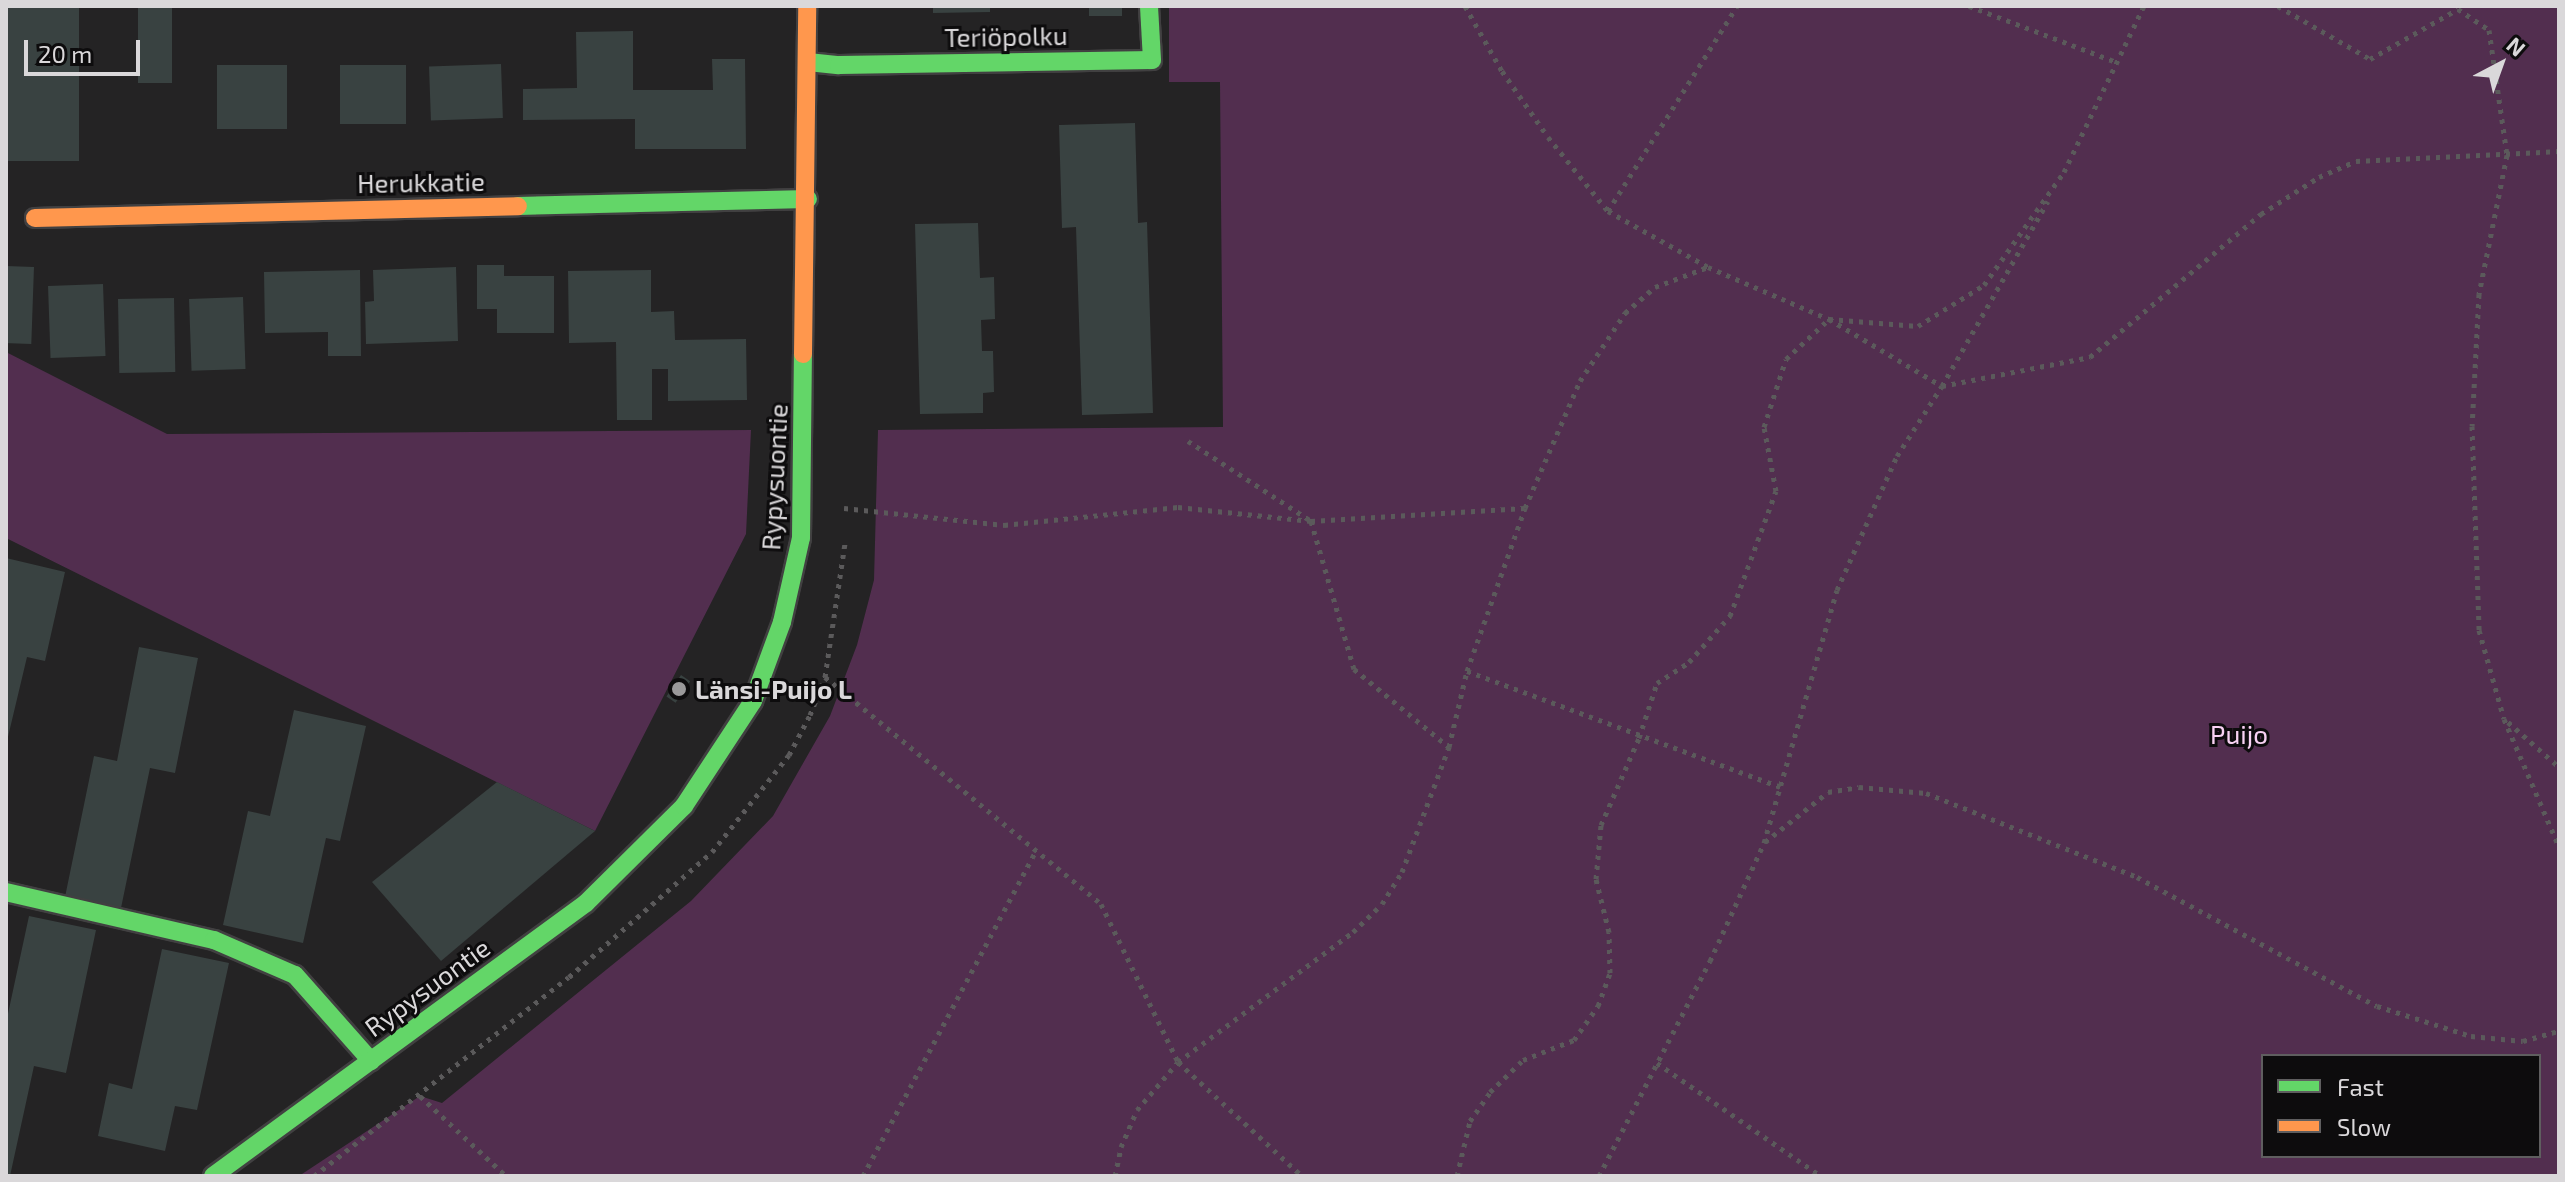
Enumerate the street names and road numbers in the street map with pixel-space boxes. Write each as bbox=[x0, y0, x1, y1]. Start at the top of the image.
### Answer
street label: Teriöpolku bbox=[944, 19, 1068, 53]
street label: Herukkatie bbox=[357, 165, 485, 199]
street label: Rypysuontie bbox=[755, 403, 793, 551]
street label: Rypysuontie bbox=[358, 931, 496, 1043]

